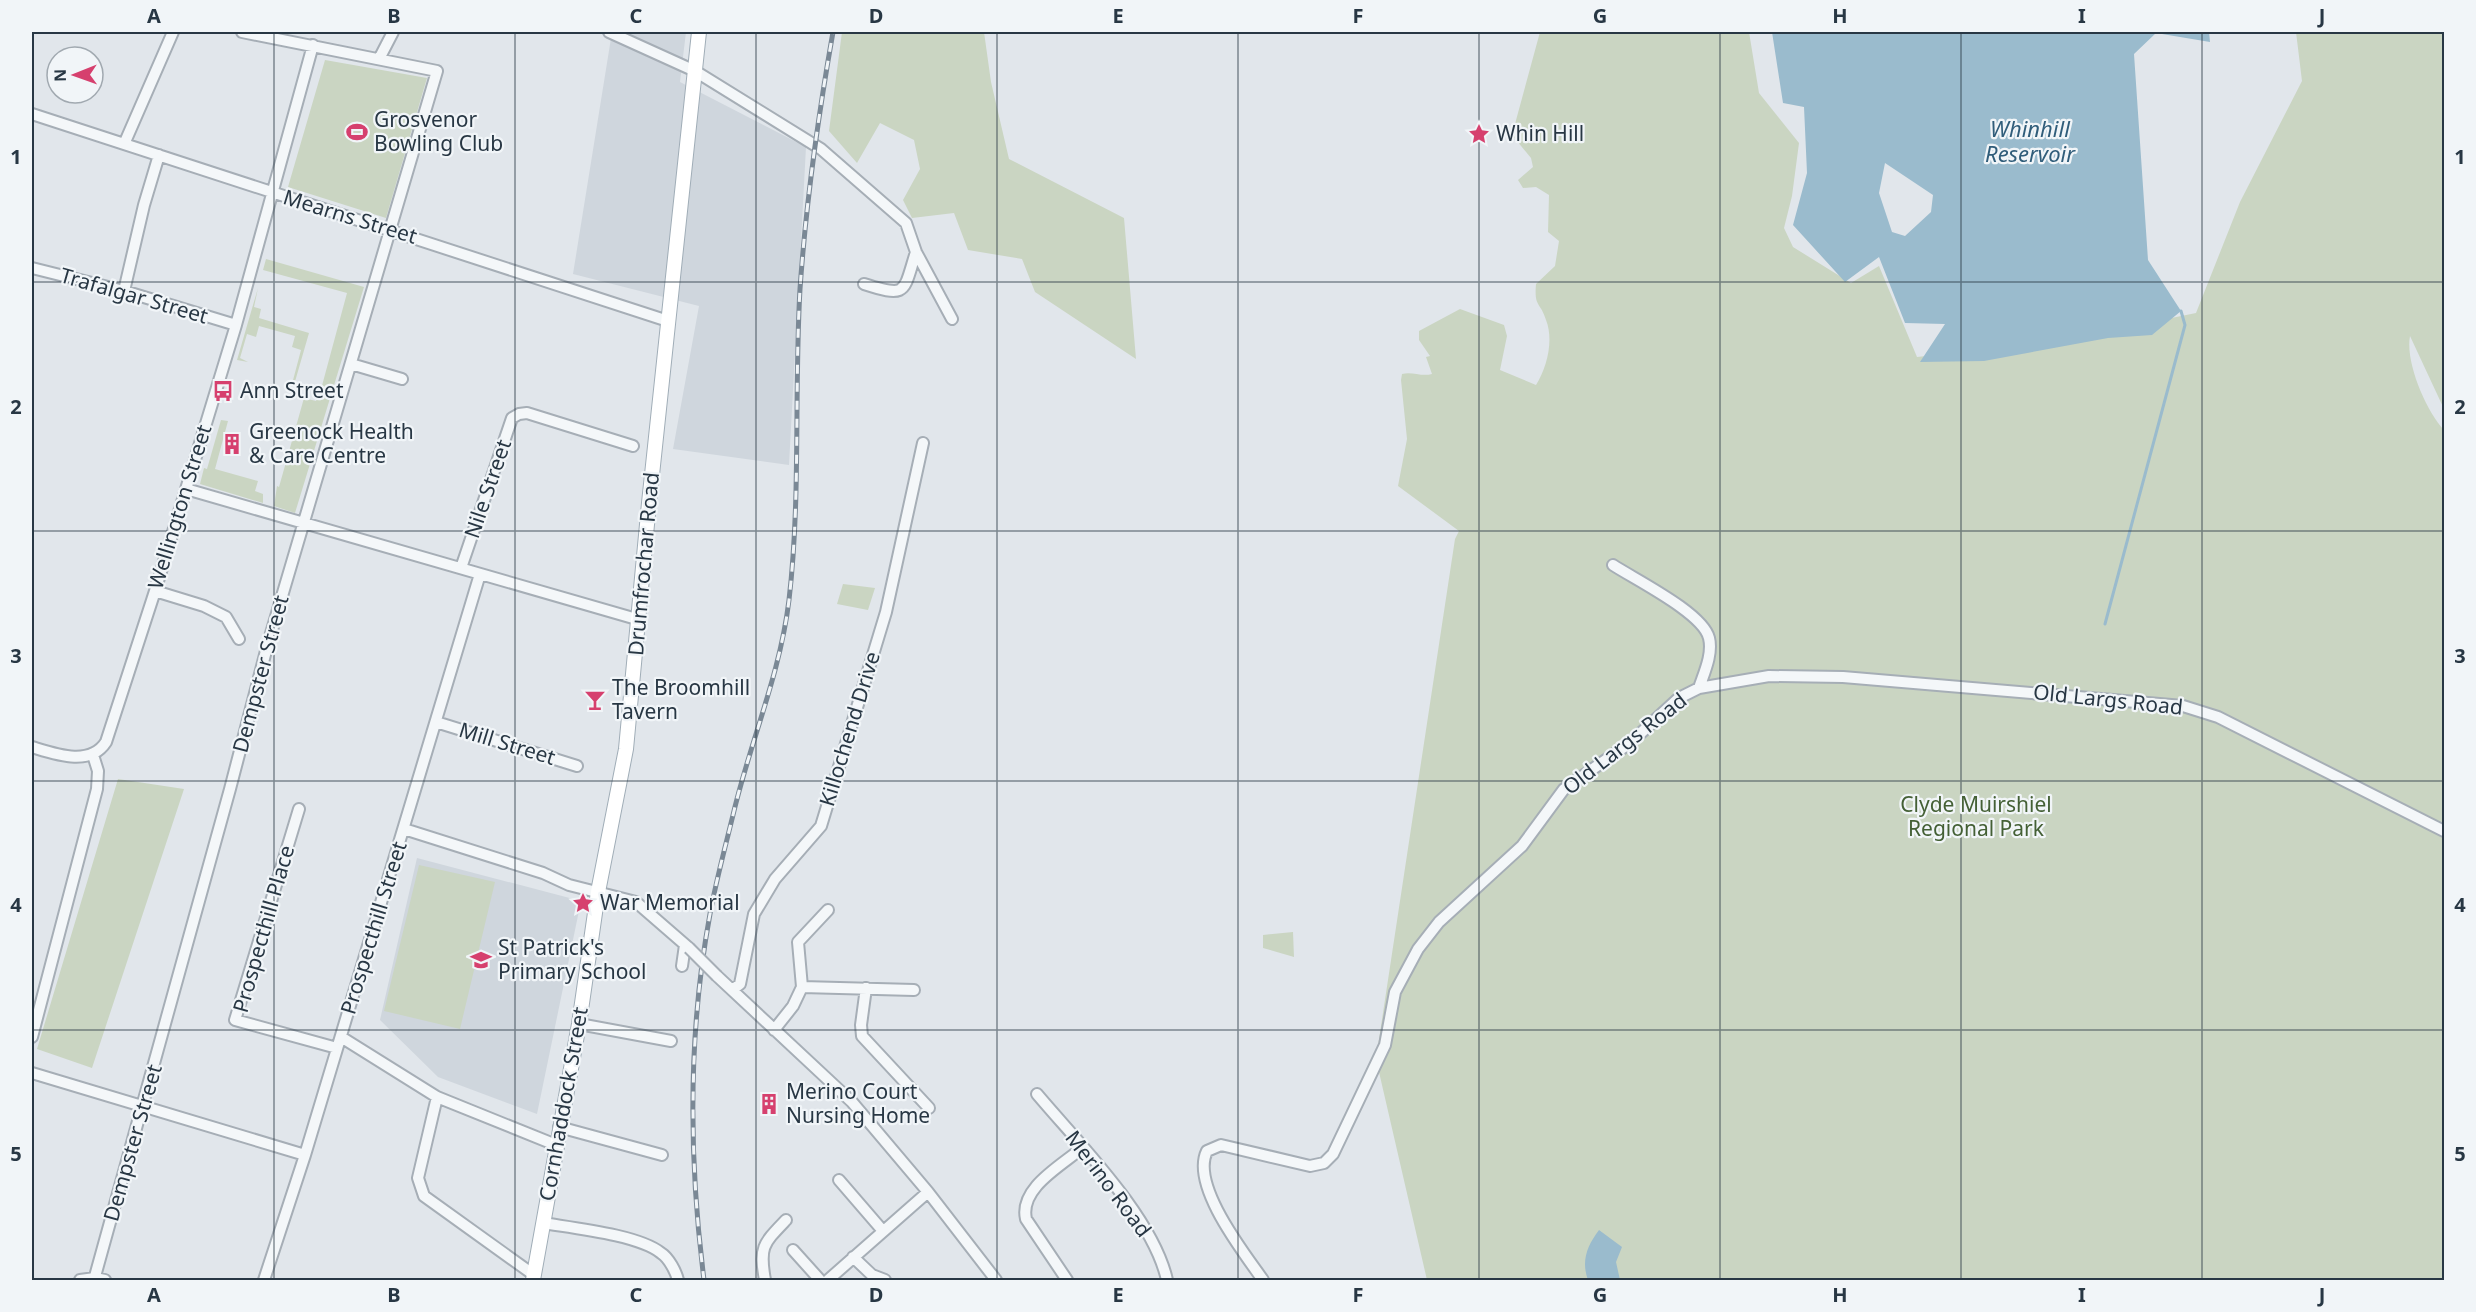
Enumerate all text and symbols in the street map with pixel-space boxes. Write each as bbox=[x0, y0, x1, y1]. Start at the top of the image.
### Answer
text: A bbox=[147, 2, 161, 29]
text: B bbox=[387, 2, 401, 29]
text: C bbox=[630, 2, 643, 29]
text: D bbox=[869, 2, 883, 29]
text: E bbox=[1112, 2, 1124, 29]
text: F bbox=[1353, 2, 1363, 29]
text: G bbox=[1593, 2, 1607, 29]
text: H bbox=[1832, 2, 1848, 29]
text: I bbox=[2078, 2, 2086, 29]
text: J bbox=[2317, 2, 2325, 29]
north arrow bbox=[45, 45, 105, 105]
text: N bbox=[49, 69, 71, 82]
place label: Grosvenor Bowling Club bbox=[374, 105, 503, 157]
water label: Whinhill Reservoir bbox=[1985, 113, 2076, 168]
place label: Whin Hill bbox=[1496, 119, 1584, 147]
sports icon: Grosvenor Bowling Club bbox=[345, 120, 369, 144]
place icon: Whin Hill bbox=[1467, 122, 1491, 146]
text: 1 bbox=[10, 143, 22, 170]
text: 1 bbox=[2454, 143, 2466, 170]
street label: Mearns Street bbox=[280, 182, 421, 250]
street label: Trafalgar Street bbox=[57, 261, 212, 330]
place label: Ann Street bbox=[240, 376, 344, 404]
bus stop icon: Ann Street bbox=[211, 379, 235, 403]
text: 2 bbox=[10, 393, 22, 420]
text: 2 bbox=[2454, 393, 2466, 420]
place label: Greenock Health & Care Centre bbox=[249, 417, 414, 469]
street label: Wellington Street bbox=[141, 421, 217, 592]
building icon: Greenock Health & Care Centre bbox=[220, 432, 244, 456]
street label: Nile Street bbox=[457, 435, 517, 542]
street label: Drumfrochar Road bbox=[621, 471, 665, 657]
street label: Dempster Street bbox=[226, 591, 295, 756]
text: 3 bbox=[10, 642, 22, 669]
text: 3 bbox=[2454, 642, 2466, 669]
street label: Killochend Drive bbox=[812, 648, 886, 809]
place label: The Broomhill Tavern bbox=[612, 673, 750, 725]
street label: Old Largs Road bbox=[2032, 677, 2184, 721]
street label: Old Largs Road bbox=[1557, 686, 1692, 801]
bar icon: The Broomhill Tavern bbox=[583, 688, 607, 712]
street label: Mill Street bbox=[456, 715, 559, 771]
park label: Clyde Muirshiel Regional Park bbox=[1900, 790, 2052, 842]
street label: Prospecthill Street bbox=[333, 837, 413, 1018]
street label: Prospecthill Place bbox=[226, 842, 300, 1016]
place label: War Memorial bbox=[600, 888, 740, 916]
text: 4 bbox=[10, 891, 22, 918]
place icon: War Memorial bbox=[571, 891, 595, 915]
text: 4 bbox=[2454, 891, 2466, 918]
place label: St Patrick's Primary School bbox=[498, 933, 646, 985]
school or university icon: St Patrick's Primary School bbox=[469, 948, 493, 972]
street label: Cornhaddock Street bbox=[532, 1004, 594, 1203]
street label: Dempster Street bbox=[96, 1061, 168, 1224]
place label: Merino Court Nursing Home bbox=[786, 1077, 930, 1129]
building icon: Merino Court Nursing Home bbox=[757, 1092, 781, 1116]
street label: Merino Road bbox=[1060, 1124, 1158, 1242]
text: 5 bbox=[10, 1140, 22, 1167]
text: 5 bbox=[2454, 1140, 2466, 1167]
text: A bbox=[147, 1281, 161, 1308]
text: B bbox=[387, 1281, 401, 1308]
text: C bbox=[630, 1281, 643, 1308]
text: D bbox=[869, 1281, 883, 1308]
text: E bbox=[1112, 1281, 1124, 1308]
text: F bbox=[1353, 1281, 1363, 1308]
text: G bbox=[1593, 1281, 1607, 1308]
text: H bbox=[1832, 1281, 1848, 1308]
text: I bbox=[2078, 1281, 2086, 1308]
text: J bbox=[2317, 1281, 2325, 1308]

